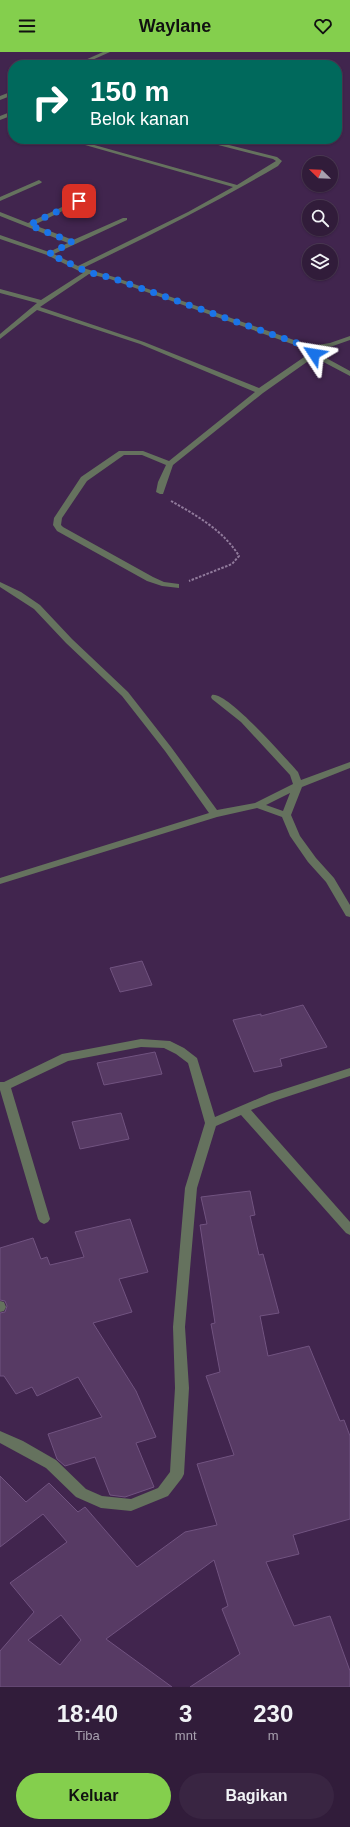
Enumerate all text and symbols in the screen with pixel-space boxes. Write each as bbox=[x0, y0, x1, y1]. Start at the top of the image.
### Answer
icon: menu bbox=[16, 15, 38, 37]
icon: heart bbox=[312, 15, 334, 37]
text: Waylane bbox=[139, 16, 211, 36]
icon: right bbox=[24, 76, 76, 128]
text: 150 m bbox=[90, 76, 169, 107]
text: Belok kanan bbox=[90, 109, 189, 129]
north arrow bbox=[302, 156, 338, 192]
map controls bbox=[302, 156, 338, 280]
pin bbox=[62, 184, 96, 218]
icon: arrive bbox=[68, 190, 90, 212]
button: search bbox=[302, 200, 338, 236]
button: layers bbox=[302, 244, 338, 280]
position arrow bbox=[293, 333, 335, 375]
text: 18:40 bbox=[57, 1700, 118, 1727]
text: 3 bbox=[179, 1700, 192, 1727]
text: 230 bbox=[253, 1700, 293, 1727]
text: Tiba bbox=[75, 1728, 100, 1743]
text: mnt bbox=[175, 1728, 197, 1743]
text: m bbox=[268, 1728, 279, 1743]
button: Keluar bbox=[16, 1773, 171, 1819]
button: Bagikan bbox=[179, 1773, 334, 1819]

